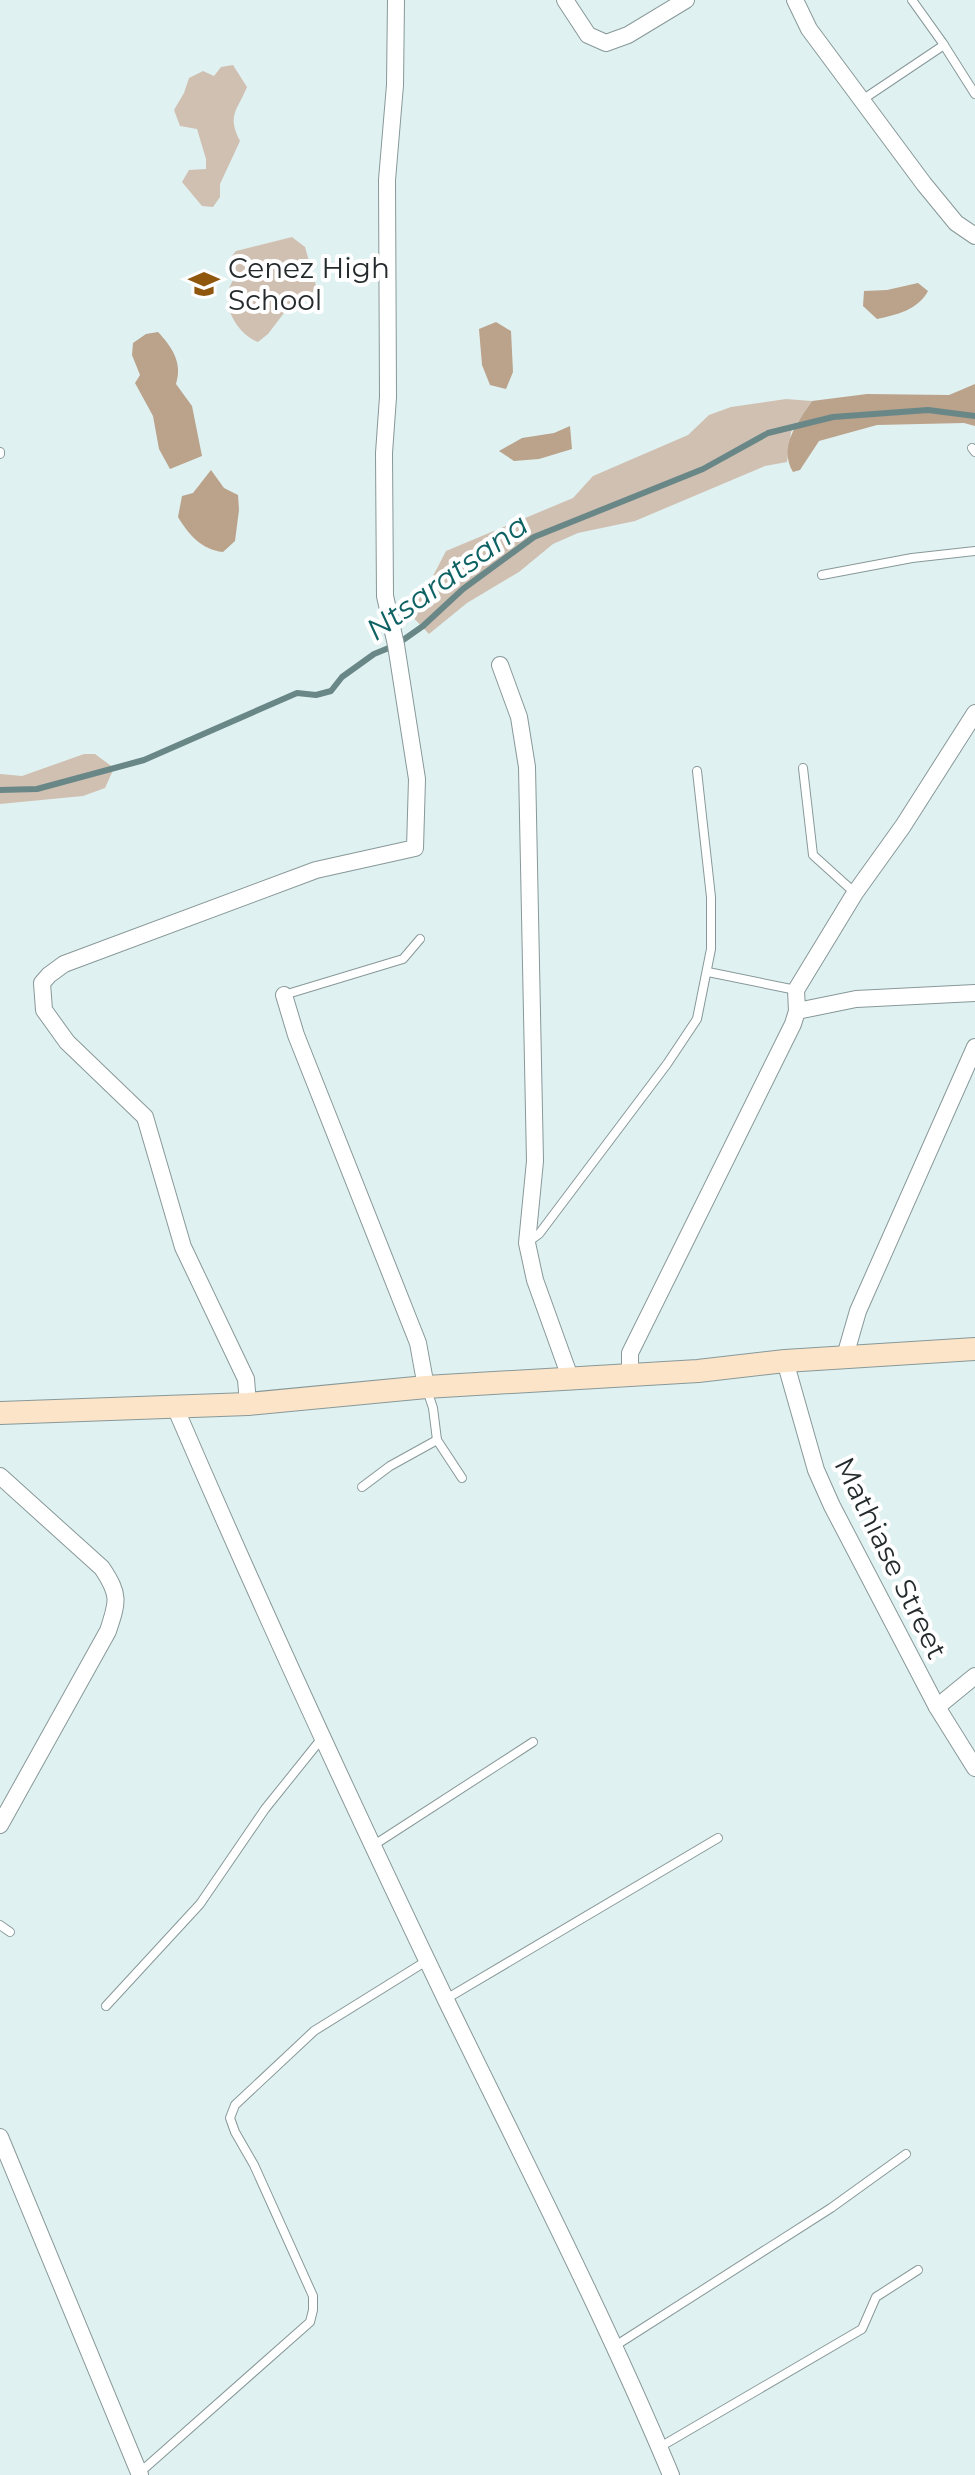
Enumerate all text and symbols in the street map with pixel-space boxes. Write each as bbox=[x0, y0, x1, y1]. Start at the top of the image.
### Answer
place label: Cenez High School bbox=[228, 251, 390, 317]
school or university icon: Cenez High School bbox=[187, 267, 221, 301]
water label: Ntsaratsana bbox=[359, 506, 535, 648]
street label: Mathiase Street bbox=[827, 1452, 955, 1664]

